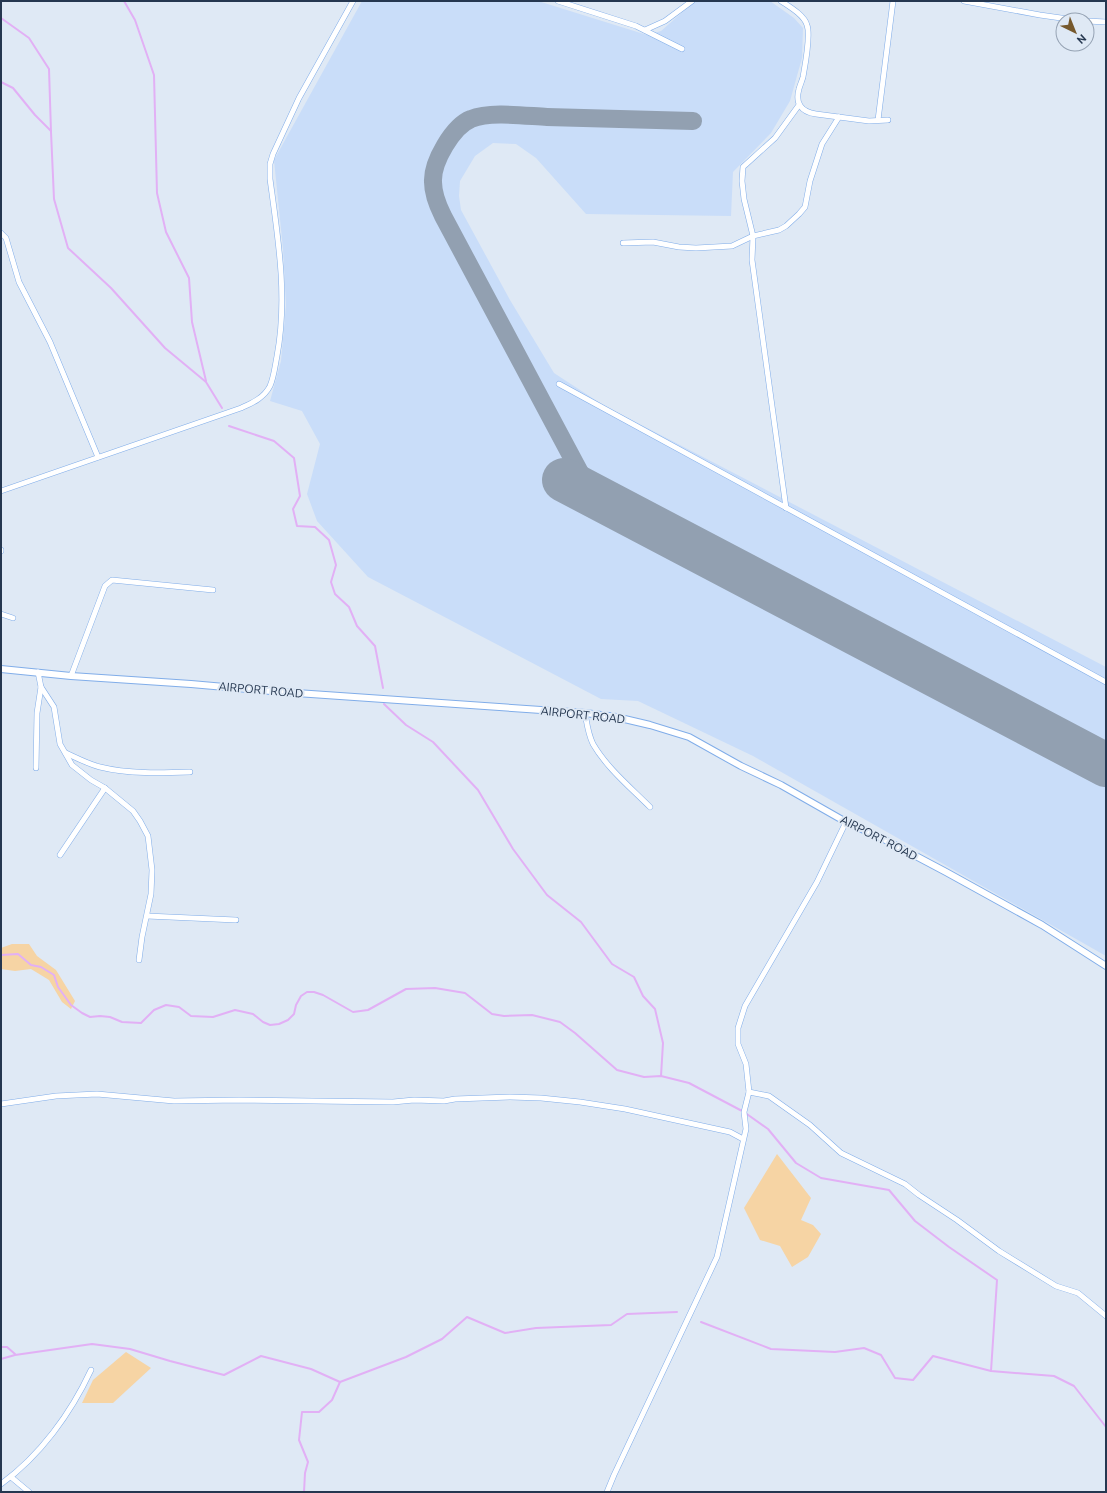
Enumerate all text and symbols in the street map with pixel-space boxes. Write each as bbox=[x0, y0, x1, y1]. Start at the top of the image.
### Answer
north arrow bbox=[1055, 12, 1095, 52]
text: N bbox=[1075, 32, 1089, 47]
street label: AIRPORT ROAD bbox=[218, 679, 304, 700]
street label: AIRPORT ROAD bbox=[540, 704, 626, 725]
street label: AIRPORT ROAD bbox=[839, 813, 920, 863]

